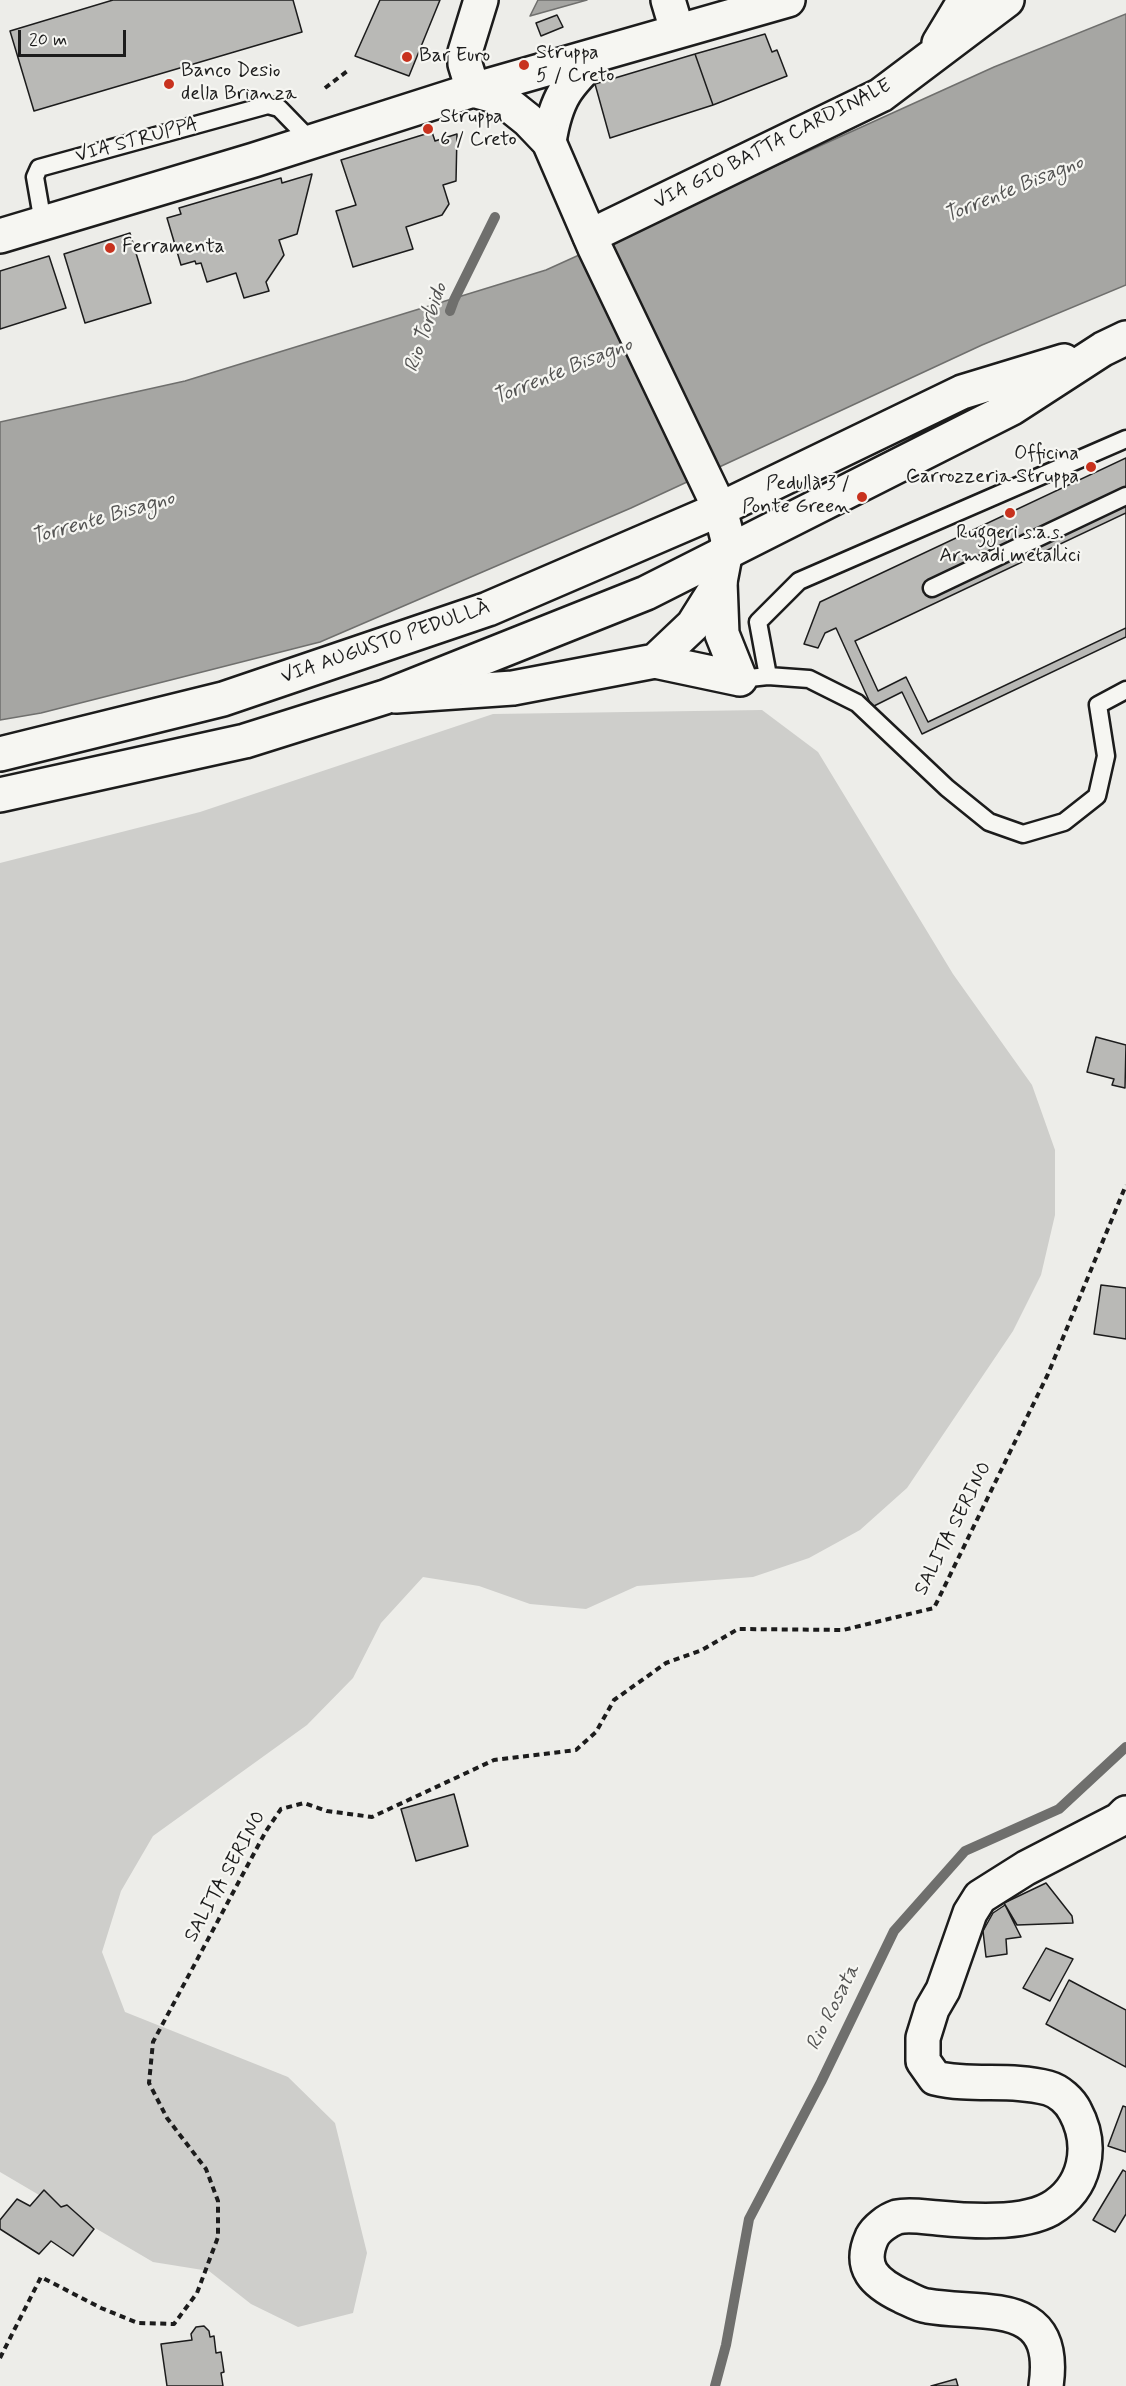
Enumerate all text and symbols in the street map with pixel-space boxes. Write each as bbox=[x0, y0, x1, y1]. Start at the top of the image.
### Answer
scale bar bbox=[21, 18, 129, 56]
text: 20 m bbox=[29, 28, 67, 52]
place label: Struppa 5 / Creto bbox=[536, 42, 614, 89]
place label: Bar Euro bbox=[419, 45, 490, 69]
marker: Bar Euro bbox=[400, 50, 414, 64]
marker: Struppa 5 / Creto bbox=[517, 58, 531, 72]
place label: Banco Desio della Brianza bbox=[181, 60, 297, 107]
street label: VIA GIO BATTA CARDINALE bbox=[650, 75, 896, 215]
marker: Banco Desio della Brianza bbox=[162, 77, 176, 91]
place label: Struppa 6 / Creto bbox=[440, 106, 517, 153]
street label: VIA STRUPPA bbox=[73, 113, 201, 169]
marker: Struppa 6 / Creto bbox=[421, 122, 435, 136]
water label: Torrente Bisagno bbox=[941, 151, 1087, 229]
place label: Ferramenta bbox=[122, 236, 225, 260]
marker: Ferramenta bbox=[103, 241, 117, 255]
water label: Rio Torbido bbox=[400, 280, 454, 376]
water label: Torrente Bisagno bbox=[490, 333, 636, 411]
place label: Officina Carrozzeria Struppa bbox=[906, 443, 1079, 490]
marker: Officina Carrozzeria Struppa bbox=[1084, 460, 1098, 474]
place label: Pedullà 3 / Ponte Green bbox=[742, 473, 850, 520]
water label: Torrente Bisagno bbox=[28, 487, 178, 551]
marker: Pedullà 3 / Ponte Green bbox=[855, 490, 869, 504]
marker: Ruggeri s.a.s. Armadi metallici bbox=[1003, 506, 1017, 520]
place label: Ruggeri s.a.s. Armadi metallici bbox=[939, 522, 1081, 569]
street label: VIA AUGUSTO PEDULLÀ bbox=[278, 596, 494, 690]
street label: SALITA SERINO bbox=[910, 1458, 998, 1600]
street label: SALITA SERINO bbox=[180, 1807, 272, 1947]
water label: Rio Rosata bbox=[802, 1961, 866, 2055]

